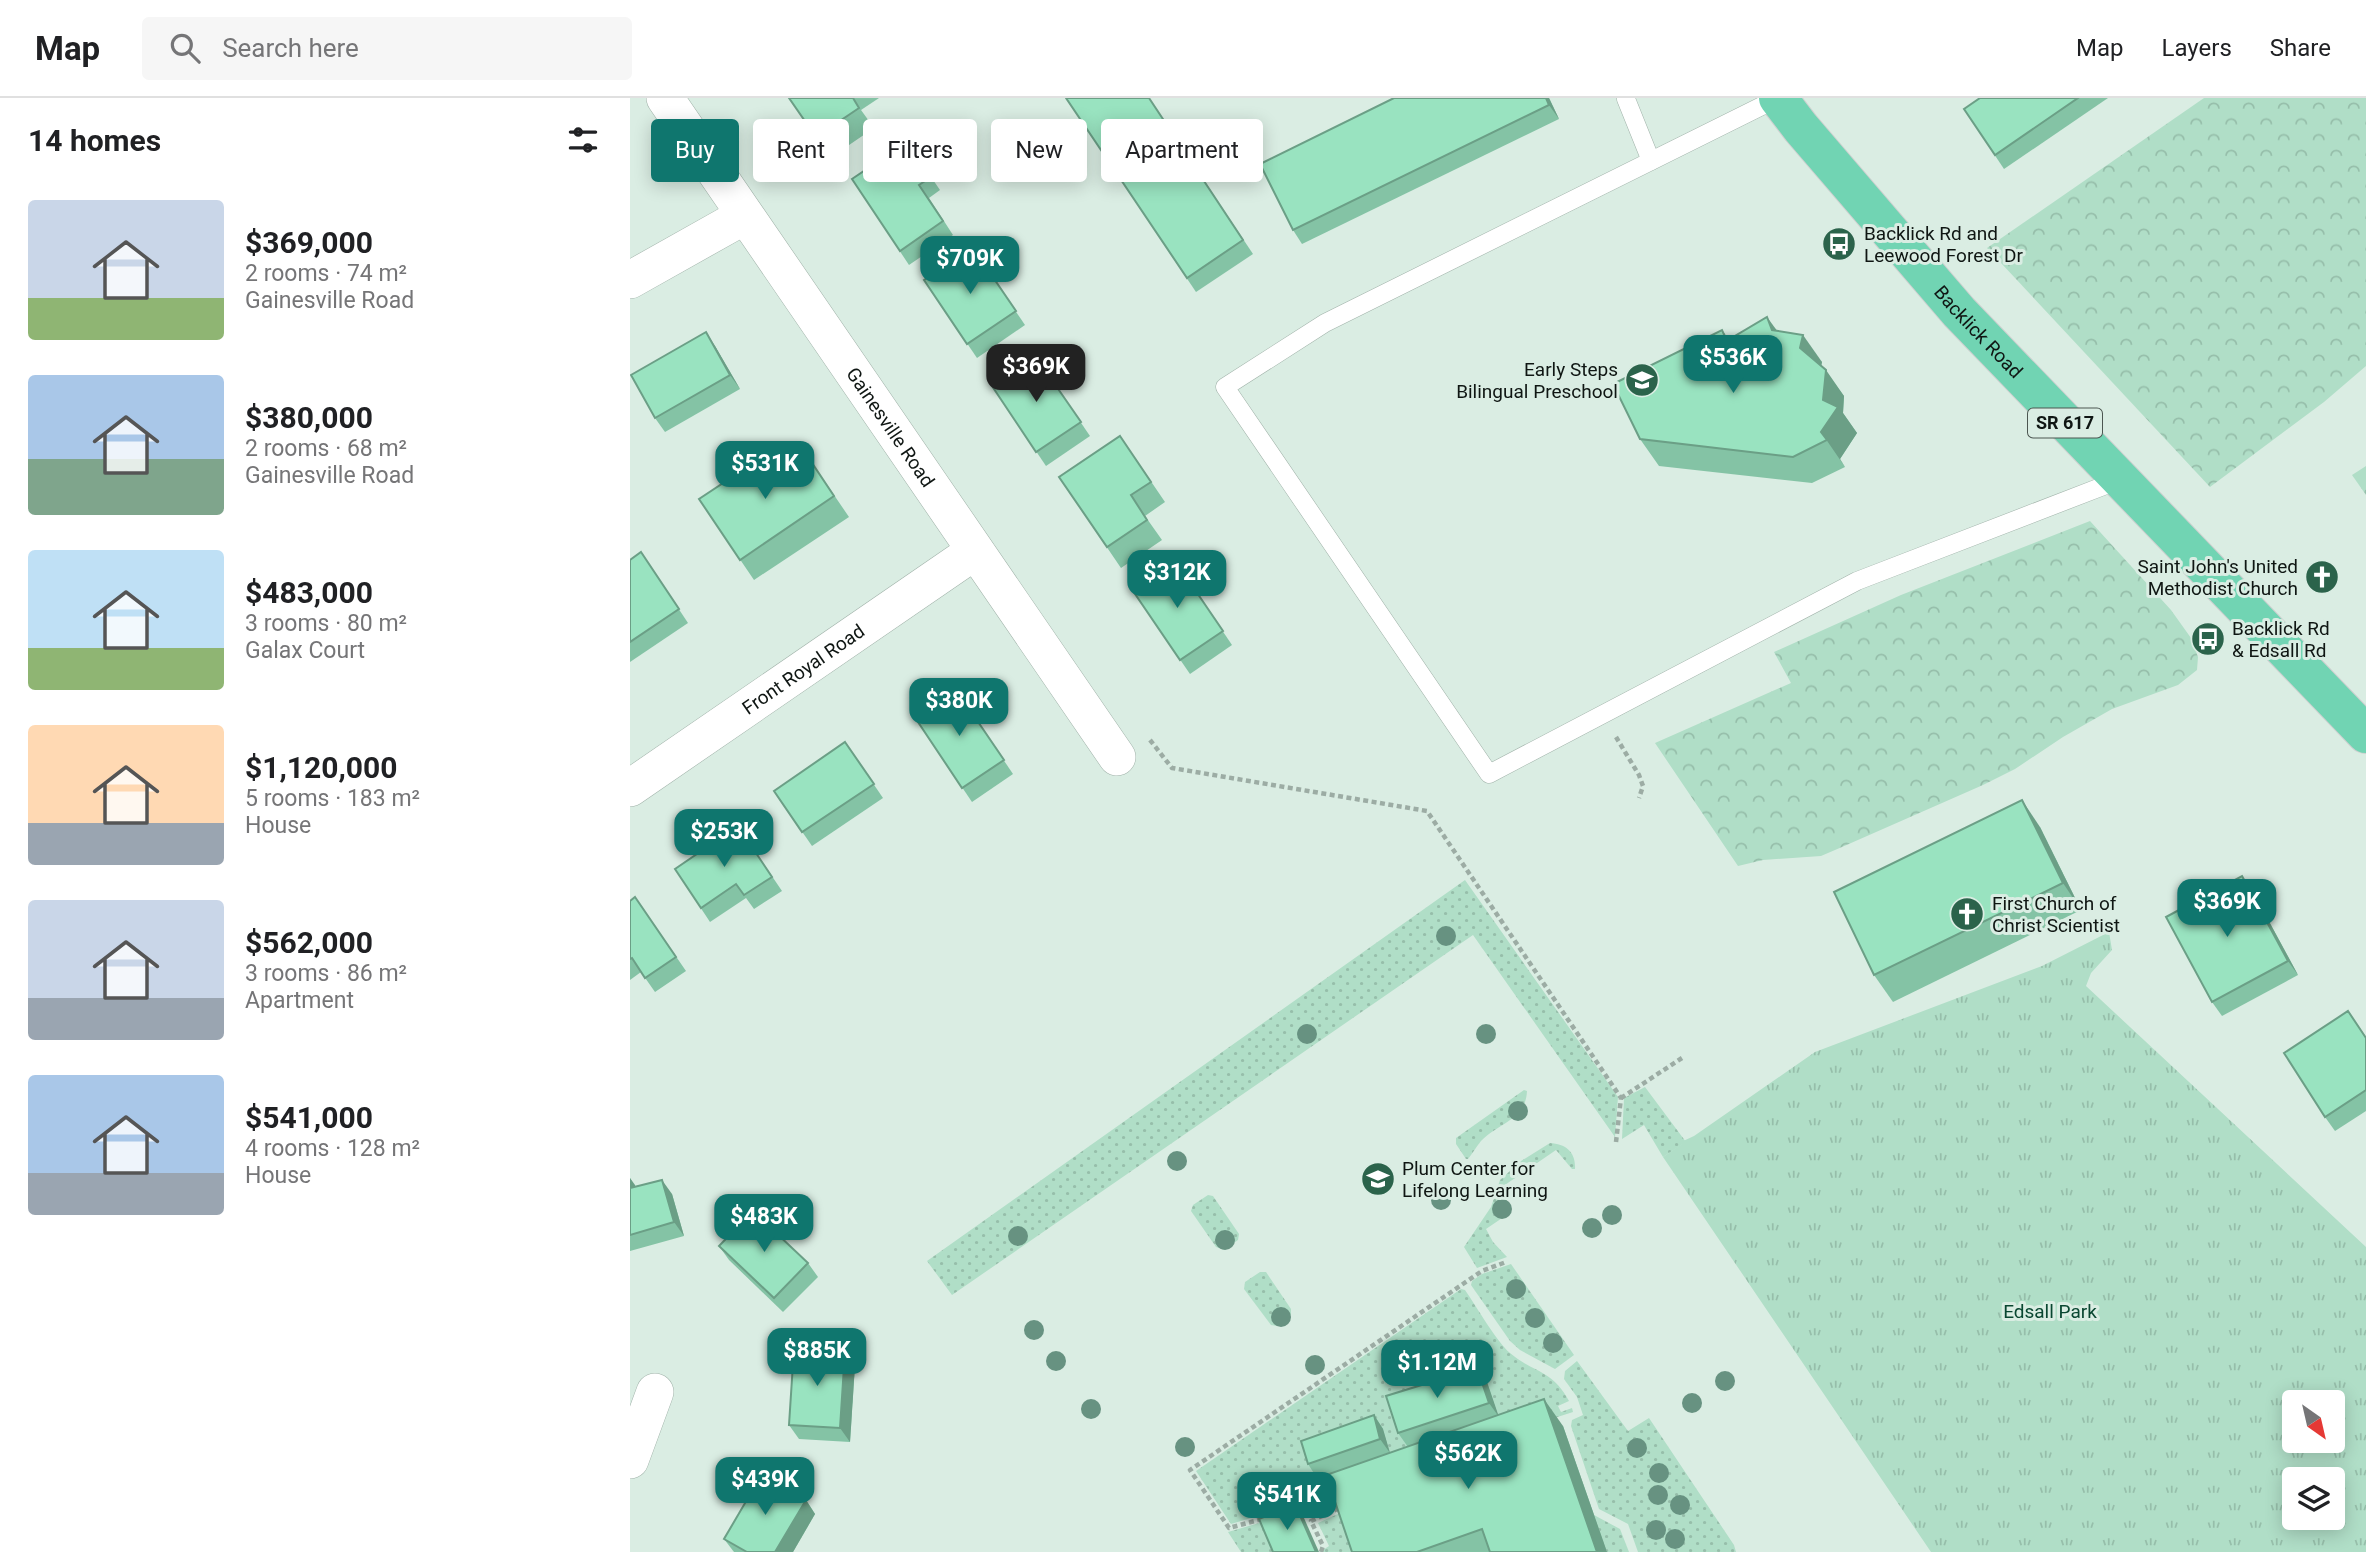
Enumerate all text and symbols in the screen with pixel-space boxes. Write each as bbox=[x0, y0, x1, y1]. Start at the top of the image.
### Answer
search box bbox=[142, 17, 632, 80]
text: Map bbox=[35, 29, 100, 68]
icon: search bbox=[166, 29, 204, 67]
text: Search here bbox=[222, 33, 359, 63]
text: Map bbox=[2076, 34, 2124, 62]
text: Layers bbox=[2162, 34, 2232, 62]
text: Share bbox=[2270, 34, 2331, 62]
chip: Buy bbox=[651, 119, 739, 182]
chip: Rent bbox=[753, 119, 849, 182]
chip: Filters bbox=[863, 119, 977, 182]
chip: New bbox=[991, 119, 1087, 182]
chip: Apartment bbox=[1101, 119, 1263, 182]
icon: filters bbox=[564, 121, 602, 159]
text: 14 homes bbox=[28, 123, 161, 158]
place label: Backlick Rd and Leewood Forest Dr bbox=[1864, 222, 2023, 267]
text: $369,000 bbox=[245, 225, 373, 260]
bus stop icon: Backlick Rd and Leewood Forest Dr bbox=[1820, 225, 1858, 263]
icon: home bbox=[84, 228, 168, 312]
pin: $709K bbox=[921, 236, 1019, 296]
text: $709K bbox=[936, 245, 1004, 272]
text: 2 rooms · 74 m² bbox=[245, 260, 407, 287]
street label: Backlick Road bbox=[1929, 281, 2027, 383]
text: Gainesville Road bbox=[245, 287, 414, 314]
pin: $536K bbox=[1684, 336, 1782, 395]
pin: $369K bbox=[987, 344, 1085, 404]
text: $536K bbox=[1699, 344, 1767, 371]
text: $369K bbox=[1002, 353, 1070, 380]
place label: Early Steps Bilingual Preschool bbox=[1456, 358, 1618, 403]
school or university icon: Early Steps Bilingual Preschool bbox=[1623, 361, 1661, 399]
street label: Gainesville Road bbox=[841, 363, 939, 491]
text: $380,000 bbox=[245, 400, 373, 435]
icon: home bbox=[84, 403, 168, 487]
road number: SR 617 bbox=[2028, 408, 2102, 438]
text: 2 rooms · 68 m² bbox=[245, 435, 407, 462]
pin: $531K bbox=[716, 442, 814, 501]
text: $531K bbox=[731, 450, 799, 477]
text: Gainesville Road bbox=[245, 462, 414, 489]
pin: $312K bbox=[1128, 550, 1226, 610]
place label: Saint John's United Methodist Church bbox=[2137, 555, 2298, 600]
church icon: Saint John's United Methodist Church bbox=[2303, 558, 2341, 596]
text: $312K bbox=[1143, 559, 1211, 586]
text: $483,000 bbox=[245, 575, 373, 610]
icon: home bbox=[84, 578, 168, 662]
text: 3 rooms · 80 m² bbox=[245, 610, 407, 637]
place label: Backlick Rd & Edsall Rd bbox=[2232, 617, 2330, 662]
street label: Front Royal Road bbox=[738, 619, 869, 720]
bus stop icon: Backlick Rd & Edsall Rd bbox=[2189, 620, 2227, 658]
text: Galax Court bbox=[245, 637, 365, 664]
pin: $380K bbox=[910, 678, 1008, 738]
text: $380K bbox=[925, 687, 993, 714]
text: $1,120,000 bbox=[245, 750, 397, 785]
icon: home bbox=[84, 753, 168, 837]
text: 5 rooms · 183 m² bbox=[245, 785, 420, 812]
pin: $253K bbox=[675, 810, 773, 869]
text: House bbox=[245, 812, 311, 839]
text: $253K bbox=[690, 818, 758, 845]
pin: $369K bbox=[2178, 880, 2276, 939]
text: $369K bbox=[2193, 888, 2261, 915]
place label: First Church of Christ Scientist bbox=[1992, 892, 2120, 937]
church icon: First Church of Christ Scientist bbox=[1948, 895, 1986, 933]
text: $562,000 bbox=[245, 925, 373, 960]
icon: home bbox=[84, 928, 168, 1012]
text: 3 rooms · 86 m² bbox=[245, 960, 407, 987]
text: Apartment bbox=[245, 987, 354, 1014]
text: $541,000 bbox=[245, 1100, 373, 1135]
icon: home bbox=[84, 1103, 168, 1187]
text: 4 rooms · 128 m² bbox=[245, 1135, 420, 1162]
place label: Plum Center for Lifelong Learning bbox=[1402, 1157, 1548, 1202]
school or university icon: Plum Center for Lifelong Learning bbox=[1359, 1160, 1397, 1198]
text: House bbox=[245, 1162, 311, 1189]
pin: $483K bbox=[715, 1194, 813, 1254]
text: $483K bbox=[730, 1203, 798, 1230]
park label: Edsall Park bbox=[2003, 1300, 2097, 1323]
pin: $885K bbox=[768, 1328, 866, 1388]
text: $885K bbox=[783, 1337, 851, 1364]
pin: $1.12M bbox=[1380, 1340, 1494, 1400]
text: $1.12M bbox=[1397, 1349, 1477, 1376]
north arrow bbox=[2282, 1390, 2345, 1452]
map controls bbox=[2282, 1390, 2345, 1530]
pin: $562K bbox=[1419, 1432, 1517, 1491]
text: $562K bbox=[1434, 1440, 1502, 1467]
pin: $439K bbox=[716, 1458, 814, 1517]
text: $439K bbox=[731, 1466, 799, 1493]
button: layers bbox=[2282, 1467, 2345, 1530]
pin: $541K bbox=[1238, 1472, 1336, 1532]
text: $541K bbox=[1253, 1481, 1321, 1508]

